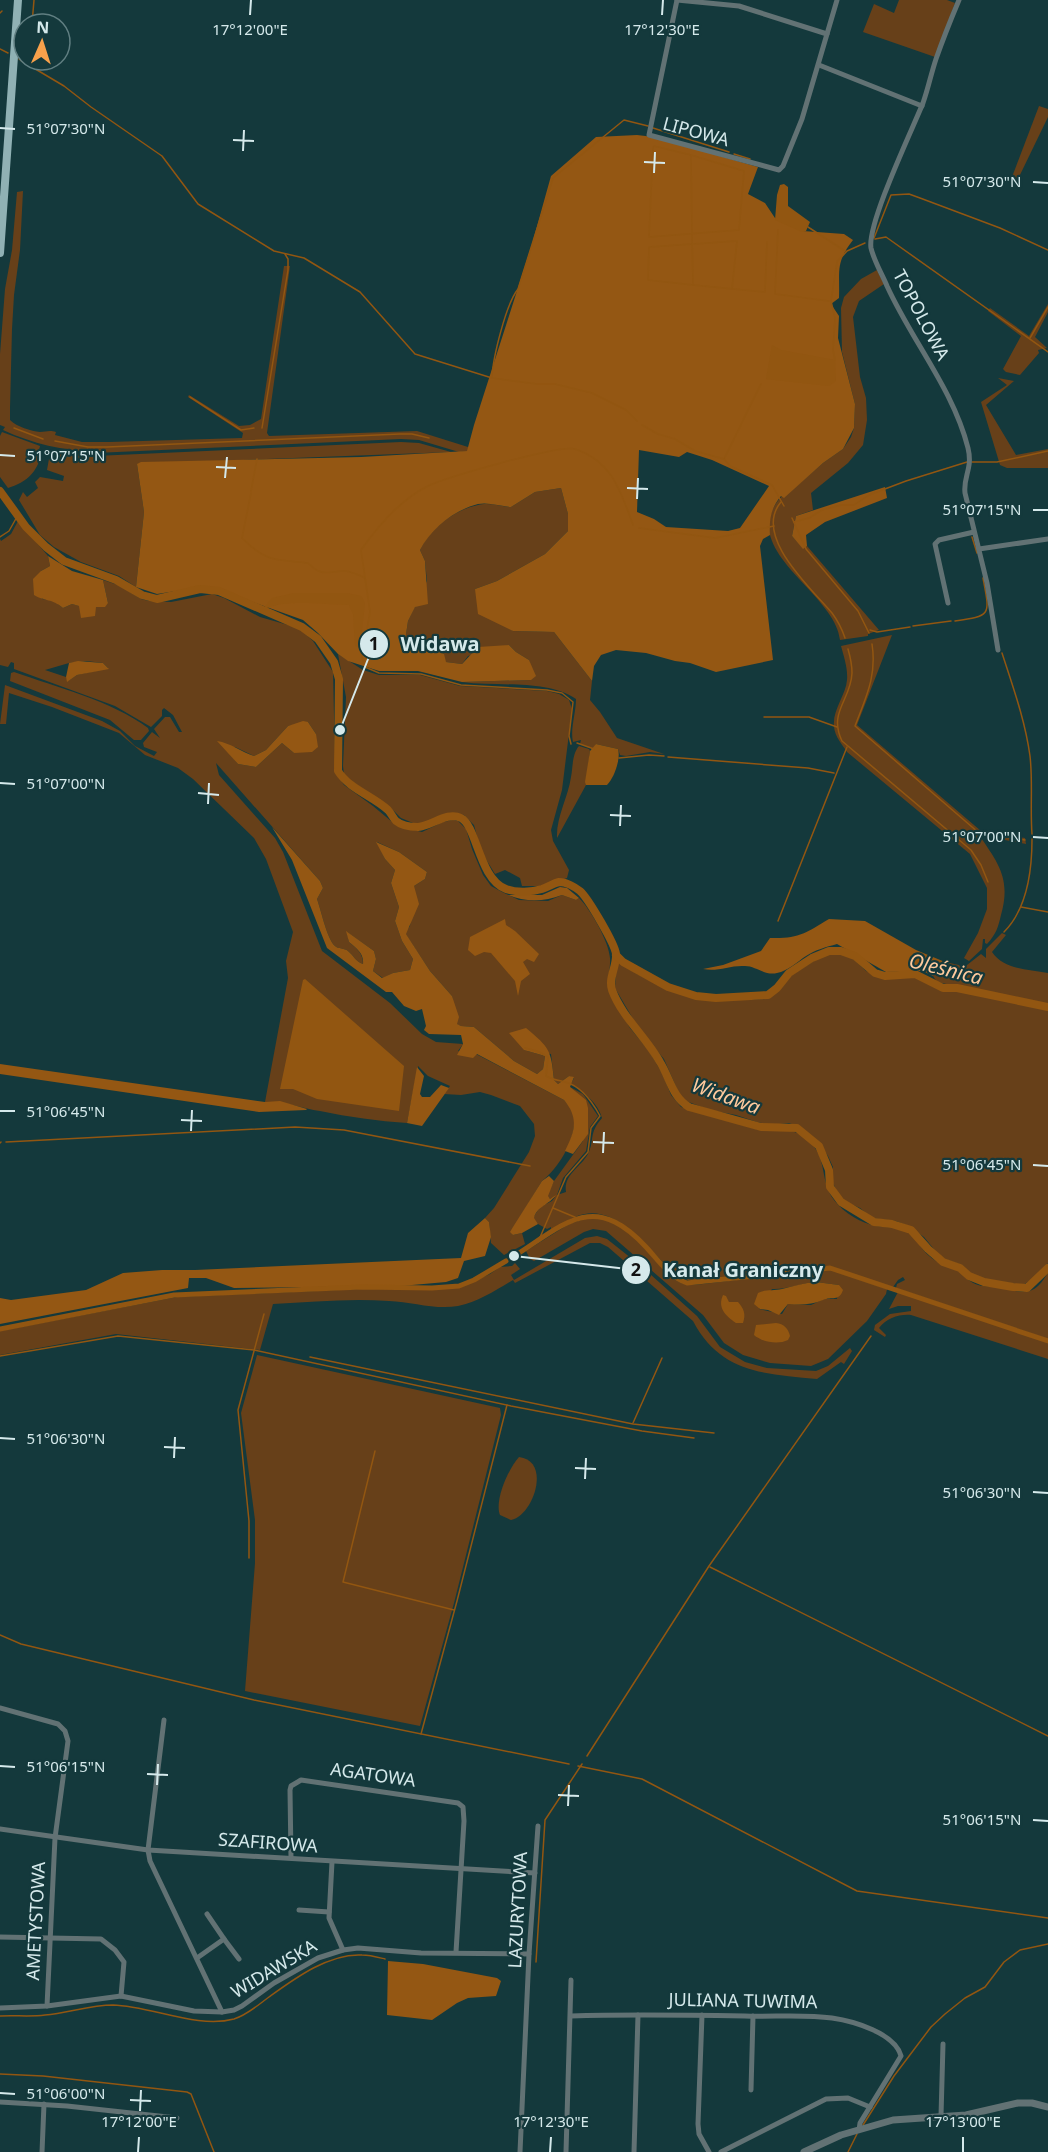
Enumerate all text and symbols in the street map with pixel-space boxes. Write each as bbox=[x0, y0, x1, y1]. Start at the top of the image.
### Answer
north arrow bbox=[12, 12, 72, 72]
text: N bbox=[36, 16, 50, 38]
text: 17°12'00"E bbox=[212, 19, 288, 39]
text: 17°12'30"E bbox=[624, 19, 700, 39]
street label: LIPOWA bbox=[660, 111, 733, 152]
text: 51°07'30"N bbox=[27, 118, 105, 138]
text: 51°07'30"N bbox=[943, 171, 1021, 191]
street label: TOPOLOWA bbox=[888, 265, 956, 364]
text: 51°07'15"N bbox=[27, 445, 105, 465]
text: 51°07'15"N bbox=[943, 499, 1021, 519]
callout: Widawa bbox=[359, 625, 492, 663]
text: Widawa bbox=[400, 630, 480, 657]
text: 1 bbox=[369, 631, 379, 655]
text: 51°07'00"N bbox=[27, 773, 105, 793]
text: 51°07'00"N bbox=[943, 826, 1021, 846]
water label: Oleśnica bbox=[906, 946, 986, 991]
water label: Widawa bbox=[688, 1071, 764, 1120]
text: 51°06'45"N bbox=[27, 1101, 105, 1121]
text: 51°06'45"N bbox=[943, 1154, 1021, 1174]
callout: Kanał Graniczny bbox=[621, 1251, 835, 1289]
text: Kanał Graniczny bbox=[663, 1256, 824, 1283]
text: 2 bbox=[631, 1257, 641, 1281]
text: 51°06'30"N bbox=[27, 1428, 105, 1448]
text: 51°06'30"N bbox=[943, 1482, 1021, 1502]
text: 51°06'15"N bbox=[27, 1756, 105, 1776]
street label: AGATOWA bbox=[329, 1756, 418, 1792]
text: 51°06'15"N bbox=[943, 1809, 1021, 1829]
street label: SZAFIROWA bbox=[217, 1827, 319, 1857]
street label: LAZURYTOWA bbox=[502, 1850, 532, 1969]
street label: AMETYSTOWA bbox=[20, 1860, 50, 1981]
street label: WIDAWSKA bbox=[226, 1933, 321, 2003]
street label: JULIANA TUWIMA bbox=[666, 1987, 818, 2013]
text: 51°06'00"N bbox=[27, 2083, 105, 2103]
text: 17°12'00"E bbox=[101, 2111, 177, 2131]
text: 17°12'30"E bbox=[513, 2111, 589, 2131]
text: 17°13'00"E bbox=[925, 2111, 1001, 2131]

